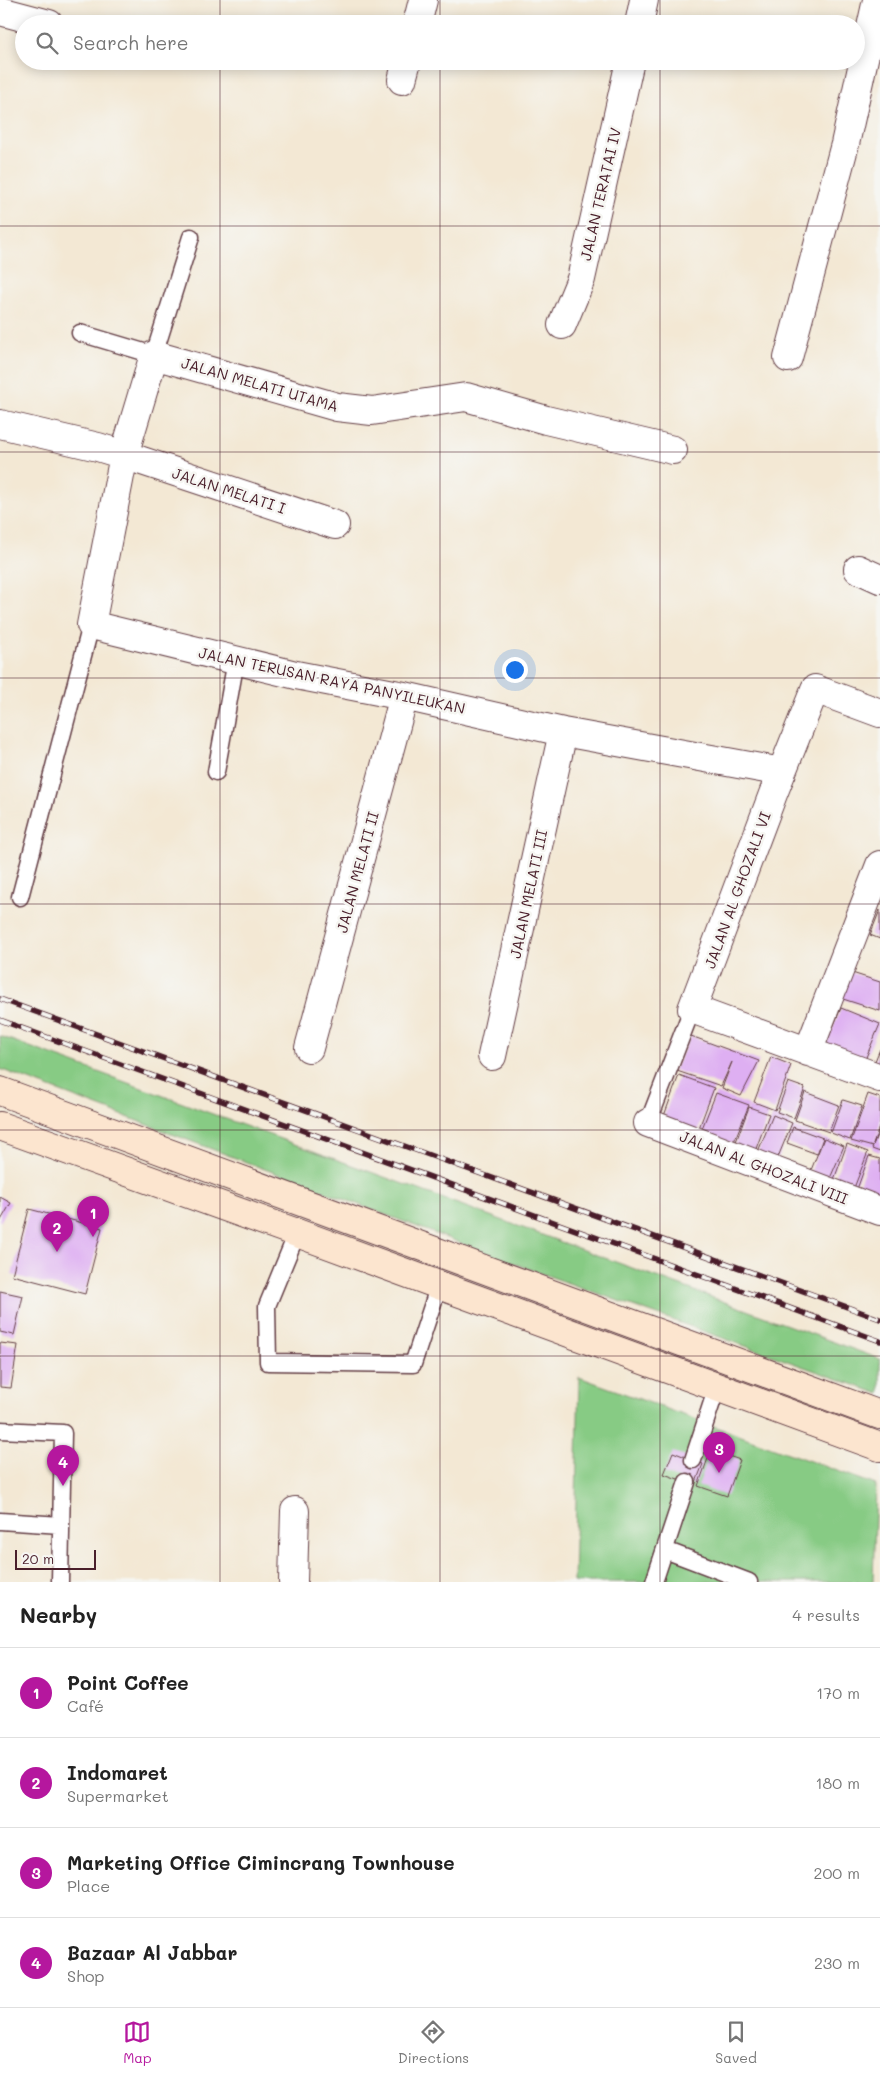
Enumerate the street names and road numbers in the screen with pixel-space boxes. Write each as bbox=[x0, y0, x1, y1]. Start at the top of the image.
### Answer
street label: JALAN TERATAI IV bbox=[575, 125, 625, 263]
street label: JALAN MELATI UTAMA bbox=[179, 352, 341, 416]
street label: JALAN MELATI I bbox=[170, 462, 289, 518]
street label: JALAN TERUSAN RAYA PANYILEUKAN bbox=[197, 642, 467, 718]
street label: JALAN AL GHOZALI VI bbox=[699, 808, 775, 971]
street label: JALAN MELATI II bbox=[331, 809, 383, 935]
street label: JALAN MELATI III bbox=[505, 827, 551, 960]
street label: JALAN AL GHOZALI VIII bbox=[677, 1126, 851, 1208]

